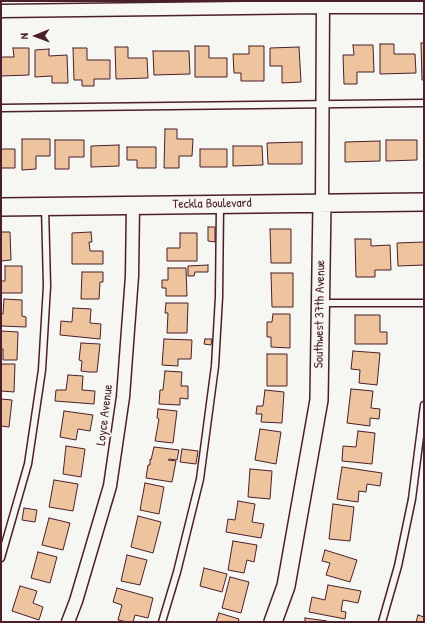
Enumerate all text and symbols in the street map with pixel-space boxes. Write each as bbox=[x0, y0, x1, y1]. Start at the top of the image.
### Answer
north arrow bbox=[16, 16, 56, 56]
text: N bbox=[17, 33, 31, 39]
street label: Teckla Boulevard bbox=[172, 196, 252, 212]
street label: Southwest 37th Avenue bbox=[311, 260, 329, 368]
street label: Loyce Avenue bbox=[93, 383, 117, 447]

